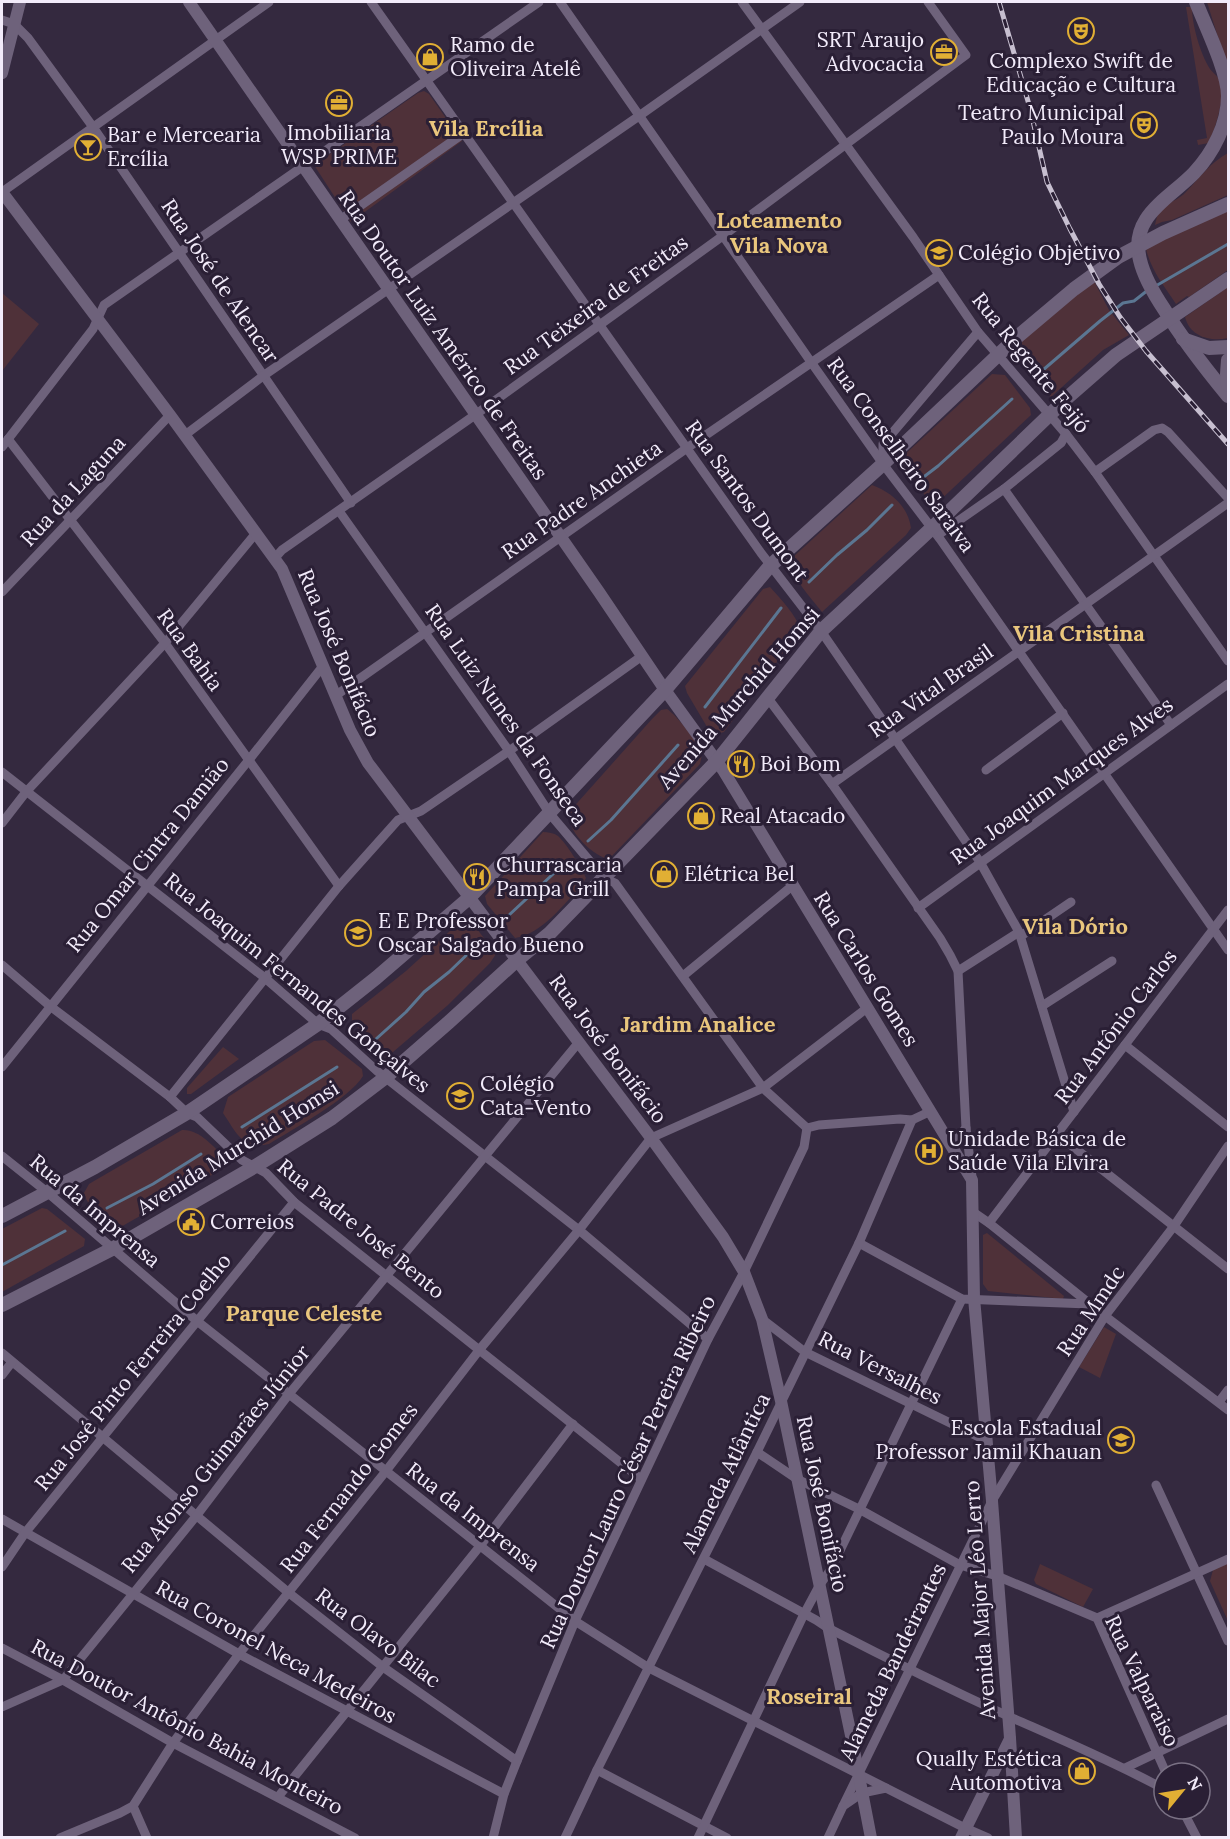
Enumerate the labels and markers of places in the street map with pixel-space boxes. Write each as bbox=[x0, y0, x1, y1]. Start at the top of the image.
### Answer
theatre icon: Complexo Swift de Educação e Cultura bbox=[1066, 16, 1096, 46]
place label: SRT Araujo Advocacia bbox=[817, 26, 924, 77]
place label: Ramo de Oliveira Atelê bbox=[450, 31, 581, 82]
office icon: SRT Araujo Advocacia bbox=[929, 37, 959, 67]
shop icon: Ramo de Oliveira Atelê bbox=[415, 42, 445, 72]
place label: Complexo Swift de Educação e Cultura bbox=[986, 47, 1176, 98]
office icon: Imobiliaria WSP PRIME bbox=[324, 88, 354, 118]
place label: Teatro Municipal Paulo Moura bbox=[958, 99, 1124, 150]
theatre icon: Teatro Municipal Paulo Moura bbox=[1129, 110, 1159, 140]
place label: Imobiliaria WSP PRIME bbox=[281, 119, 397, 170]
place label: Bar e Mercearia Ercília bbox=[107, 121, 261, 172]
bar icon: Bar e Mercearia Ercília bbox=[73, 132, 103, 162]
school or university icon: Colégio Objetivo bbox=[924, 238, 954, 268]
place label: Colégio Objetivo bbox=[958, 239, 1120, 266]
restaurant icon: Boi Bom bbox=[726, 749, 756, 779]
place label: Boi Bom bbox=[760, 750, 841, 777]
shop icon: Real Atacado bbox=[686, 801, 716, 831]
place label: Real Atacado bbox=[720, 802, 845, 829]
place label: Churrascaria Pampa Grill bbox=[496, 851, 622, 902]
shop icon: Elétrica Bel bbox=[649, 859, 679, 889]
place label: Elétrica Bel bbox=[684, 860, 795, 887]
restaurant icon: Churrascaria Pampa Grill bbox=[462, 862, 492, 892]
place label: E E Professor Oscar Salgado Bueno bbox=[378, 907, 584, 958]
school or university icon: E E Professor Oscar Salgado Bueno bbox=[343, 918, 373, 948]
place label: Colégio Cata-Vento bbox=[480, 1070, 591, 1121]
school or university icon: Colégio Cata-Vento bbox=[445, 1081, 475, 1111]
place label: Unidade Básica de Saúde Vila Elvira bbox=[948, 1125, 1126, 1176]
hospital icon: Unidade Básica de Saúde Vila Elvira bbox=[914, 1136, 944, 1166]
public building icon: Correios bbox=[176, 1207, 206, 1237]
place label: Correios bbox=[210, 1208, 294, 1235]
place label: Escola Estadual Professor Jamil Khauan bbox=[875, 1414, 1102, 1465]
school or university icon: Escola Estadual Professor Jamil Khauan bbox=[1106, 1425, 1136, 1455]
place label: Qually Estética Automotiva bbox=[916, 1745, 1062, 1796]
shop icon: Qually Estética Automotiva bbox=[1067, 1756, 1097, 1786]

